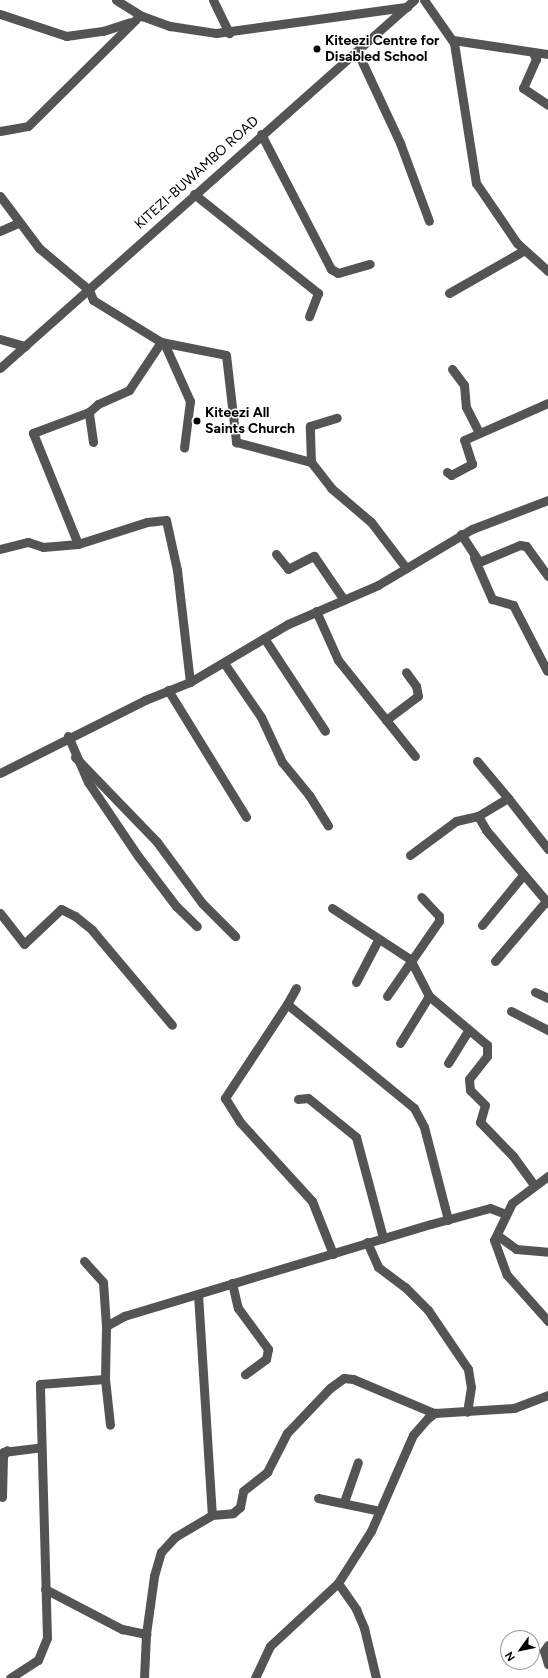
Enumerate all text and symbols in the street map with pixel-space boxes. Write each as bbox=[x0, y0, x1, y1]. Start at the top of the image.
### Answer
place label: Kiteezi Centre for Disabled School bbox=[325, 33, 439, 66]
marker: Kiteezi Centre for Disabled School bbox=[312, 44, 322, 54]
street label: KITEZI-BUWAMBO ROAD bbox=[131, 113, 263, 233]
place label: Kiteezi All Saints Church bbox=[205, 405, 295, 438]
marker: Kiteezi All Saints Church bbox=[192, 416, 202, 426]
north arrow bbox=[500, 1630, 540, 1670]
text: N bbox=[503, 1649, 518, 1663]

